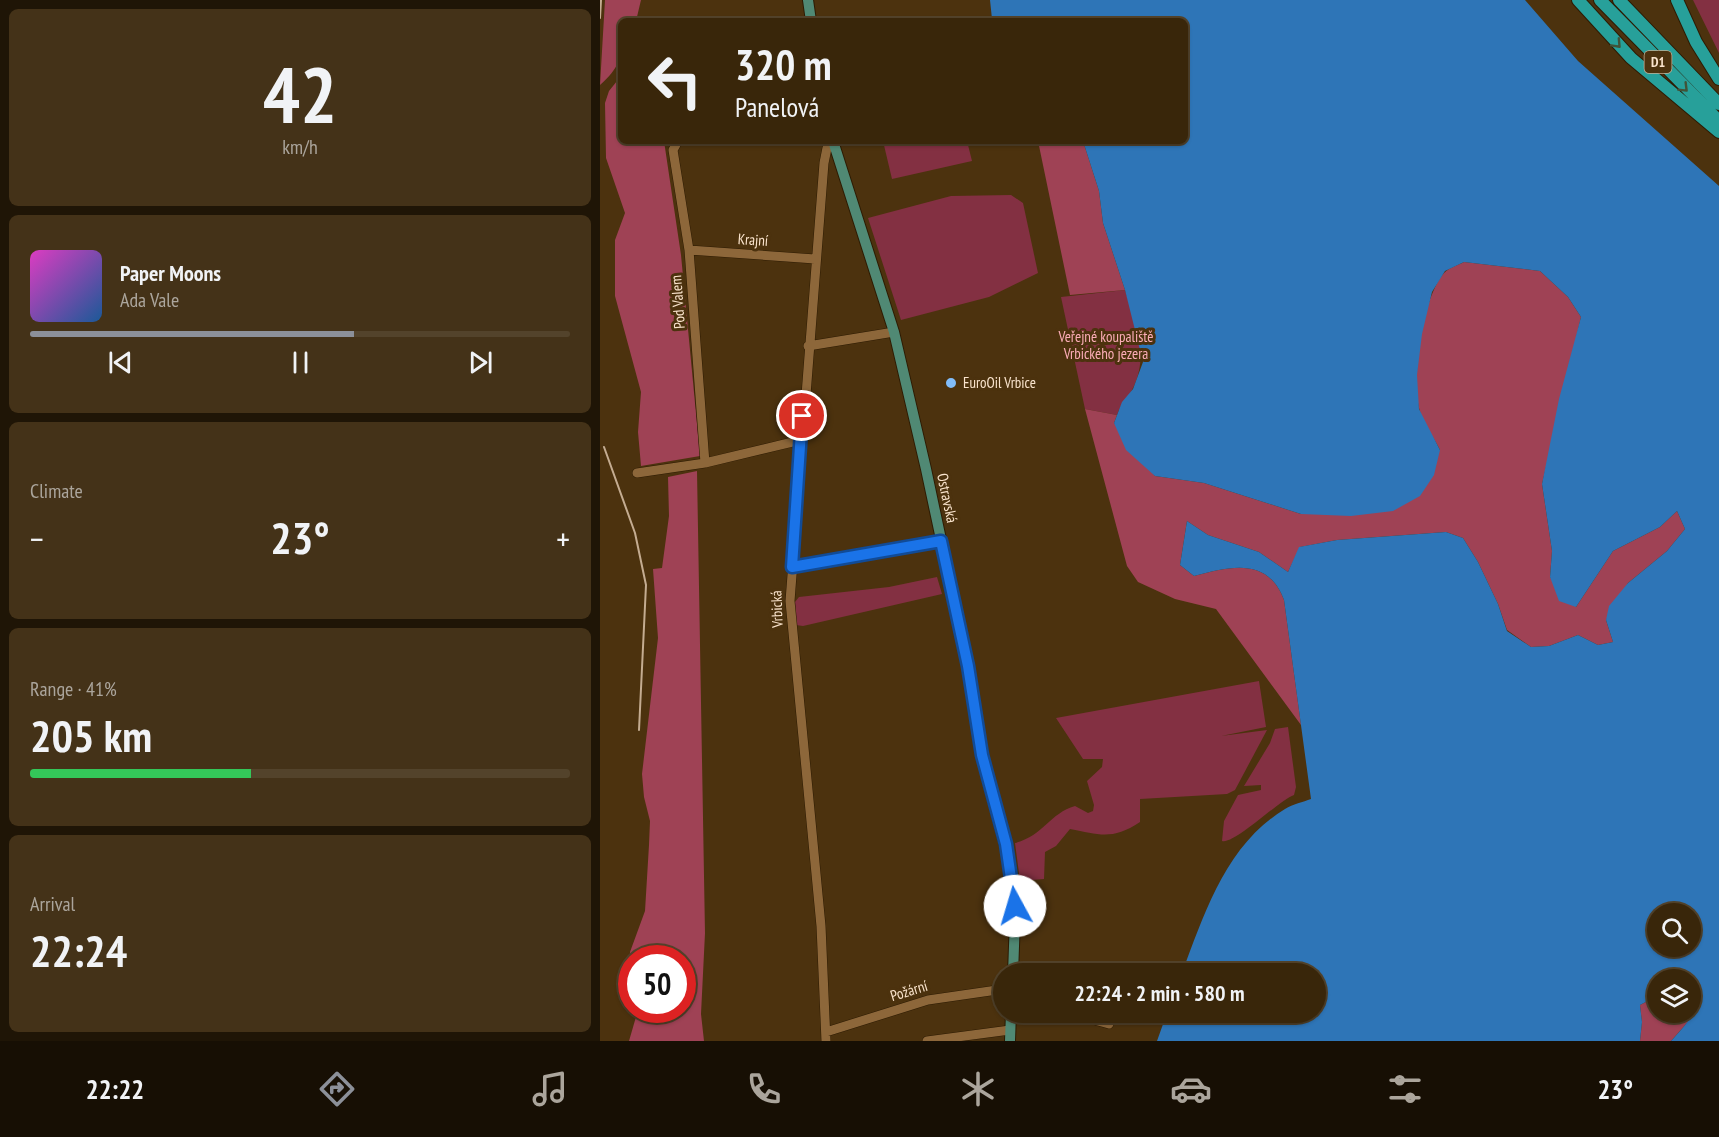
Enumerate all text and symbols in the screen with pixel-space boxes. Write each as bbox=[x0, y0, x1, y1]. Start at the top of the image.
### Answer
text: 320 m bbox=[735, 37, 832, 92]
one-way arrow bbox=[1610, 37, 1621, 47]
icon: left bbox=[636, 42, 714, 120]
text: 42 bbox=[263, 44, 337, 145]
road number: D1 bbox=[1644, 51, 1672, 73]
one-way arrow bbox=[1677, 80, 1688, 91]
text: Panelová bbox=[735, 90, 819, 124]
text: km/h bbox=[282, 134, 318, 160]
street label: Krajní bbox=[737, 229, 770, 250]
text: Paper Moons bbox=[120, 259, 221, 287]
street label: Pod Valem bbox=[666, 274, 689, 330]
text: Ada Vale bbox=[120, 287, 179, 313]
park label: Veřejné koupaliště Vrbického jezera bbox=[1057, 327, 1154, 363]
icon: previous bbox=[104, 346, 137, 379]
icon: pause bbox=[284, 346, 317, 379]
icon: next bbox=[464, 346, 497, 379]
place label: EuroOil Vrbice bbox=[963, 373, 1036, 392]
marker: EuroOil Vrbice bbox=[944, 376, 958, 390]
pin bbox=[776, 390, 827, 441]
icon: arrive bbox=[785, 399, 818, 432]
street label: Ostravská bbox=[933, 471, 962, 524]
text: Climate bbox=[30, 478, 83, 504]
text: 23° bbox=[270, 508, 330, 566]
text: − bbox=[30, 517, 44, 560]
text: + bbox=[556, 517, 570, 560]
street label: Vrbická bbox=[766, 590, 787, 629]
text: Range · 41% bbox=[30, 676, 117, 702]
text: 205 km bbox=[30, 706, 152, 764]
position arrow bbox=[983, 874, 1047, 938]
text: Arrival bbox=[30, 891, 75, 917]
map controls bbox=[1647, 903, 1701, 1023]
button: search bbox=[1647, 903, 1701, 957]
text: 22:24 bbox=[30, 921, 127, 979]
speed limit sign: 50 bbox=[618, 945, 696, 1023]
button: layers bbox=[1647, 969, 1701, 1023]
street label: Požární bbox=[888, 976, 931, 1005]
text: 22:24 · 2 min · 580 m bbox=[1074, 979, 1245, 1007]
icon: directions bbox=[316, 1068, 358, 1110]
icon: music bbox=[529, 1068, 571, 1110]
icon: phone bbox=[743, 1068, 785, 1110]
icon: climate bbox=[957, 1068, 999, 1110]
icon: car bbox=[1170, 1068, 1212, 1110]
icon: filters bbox=[1384, 1068, 1426, 1110]
text: 22:22 bbox=[86, 1072, 144, 1106]
text: 23° bbox=[1597, 1072, 1633, 1106]

